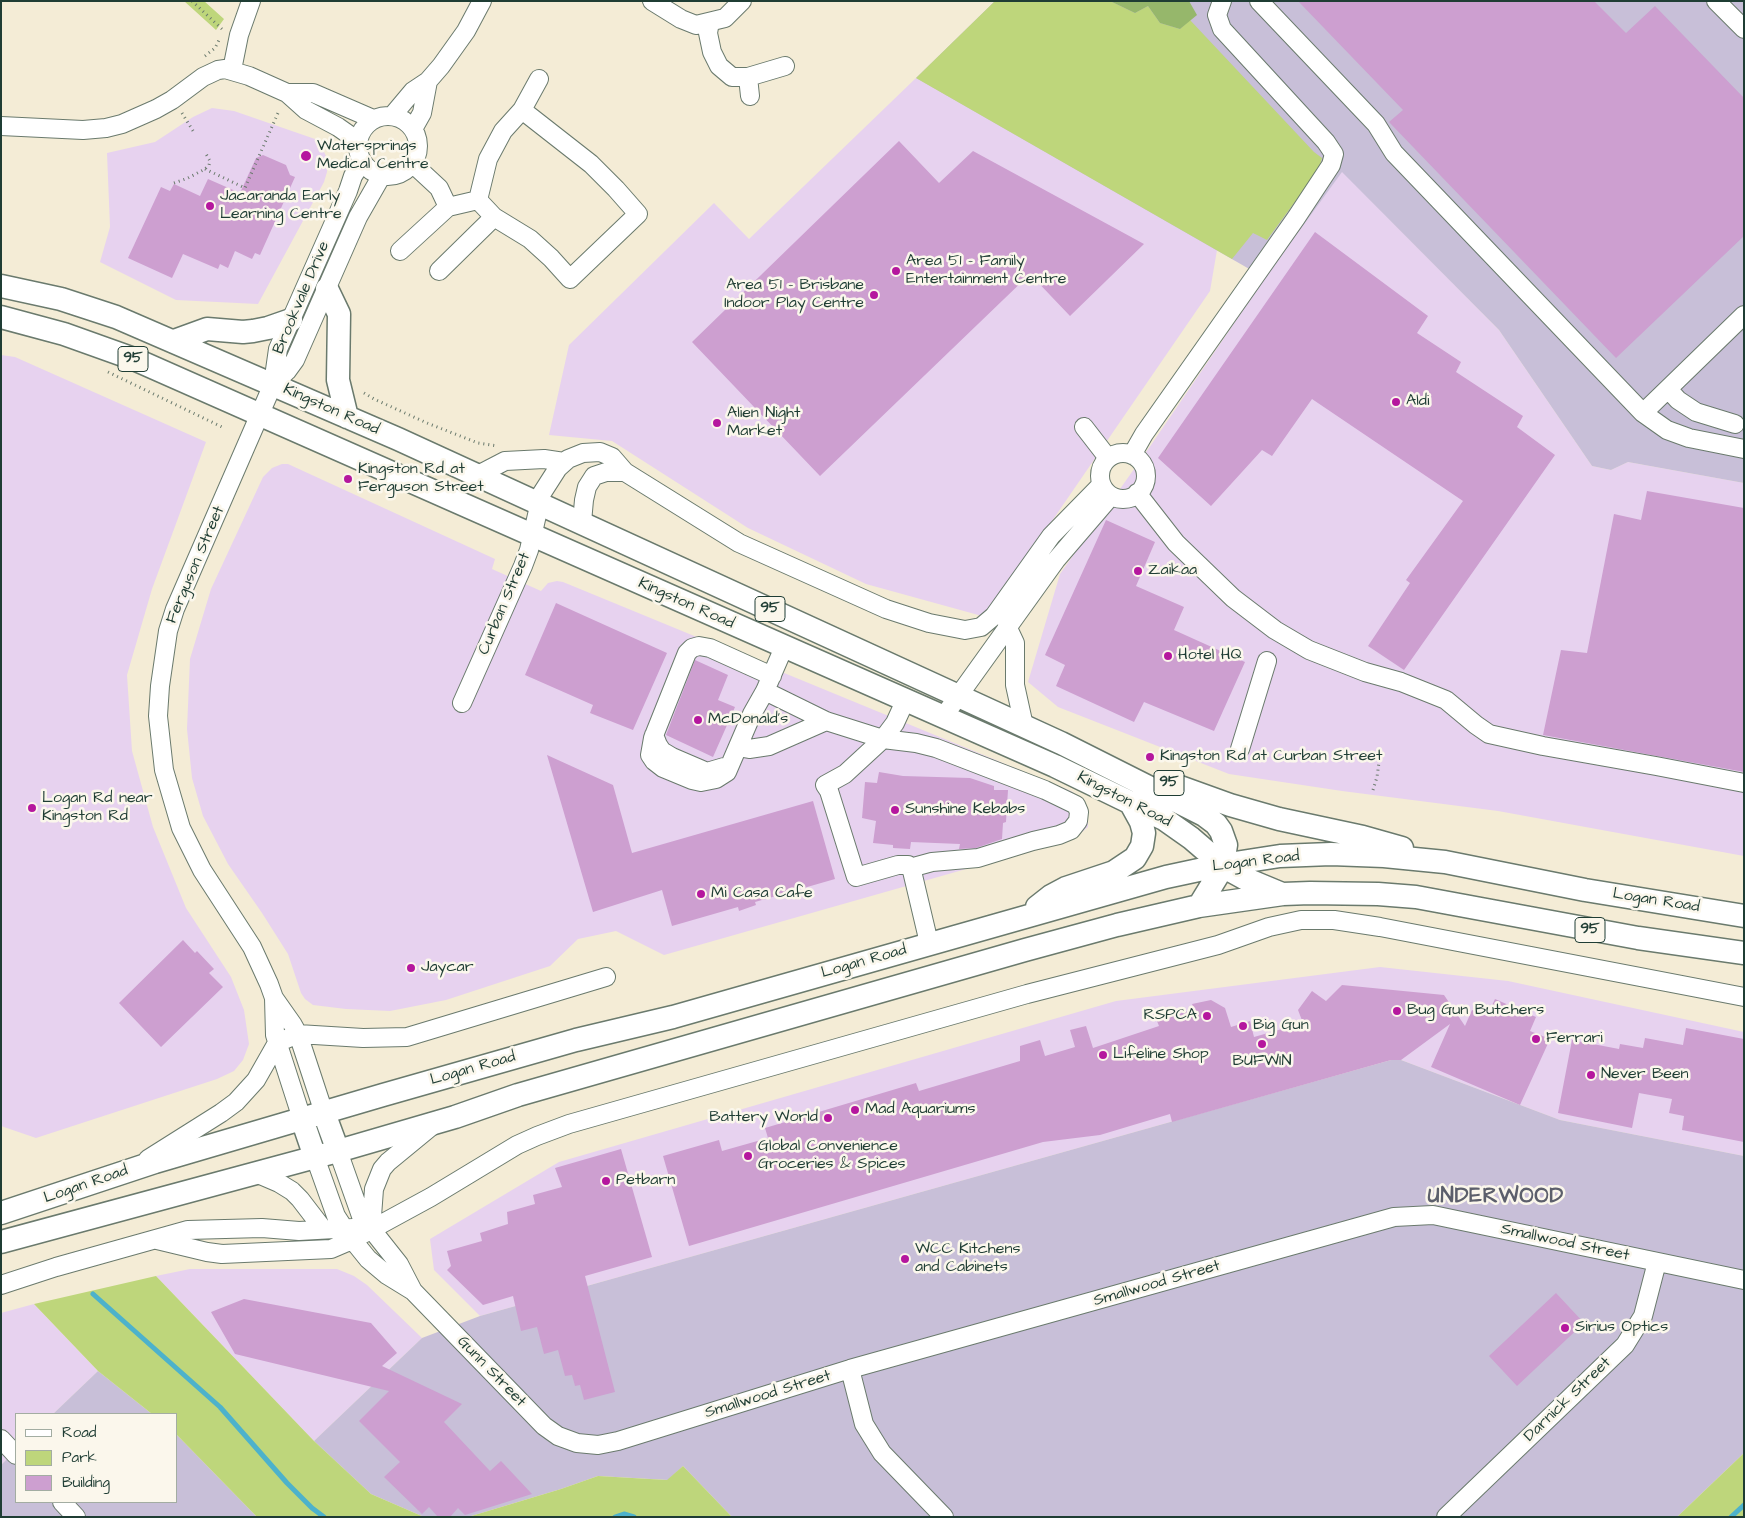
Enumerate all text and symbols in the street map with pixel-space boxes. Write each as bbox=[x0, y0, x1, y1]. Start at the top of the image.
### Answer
place label: Watersprings Medical Centre bbox=[317, 137, 429, 175]
marker: Watersprings Medical Centre bbox=[299, 149, 313, 163]
place label: Jacaranda Early Learning Centre bbox=[220, 187, 342, 225]
marker: Jacaranda Early Learning Centre bbox=[204, 200, 216, 212]
street label: Brookvale Drive bbox=[270, 239, 334, 357]
place label: Area 51 - Family Entertainment Centre bbox=[906, 252, 1066, 290]
marker: Area 51 - Family Entertainment Centre bbox=[890, 265, 902, 277]
place label: Area 51 - Brisbane Indoor Play Centre bbox=[724, 276, 864, 314]
marker: Area 51 - Brisbane Indoor Play Centre bbox=[868, 289, 880, 301]
road number: 95 bbox=[118, 346, 148, 372]
street label: Kingston Road bbox=[280, 380, 382, 440]
place label: Aldi bbox=[1406, 392, 1429, 412]
marker: Aldi bbox=[1390, 396, 1402, 408]
place label: Alien Night Market bbox=[727, 404, 800, 442]
marker: Alien Night Market bbox=[711, 417, 723, 429]
place label: Kingston Rd at Ferguson Street bbox=[358, 460, 484, 498]
marker: Kingston Rd at Ferguson Street bbox=[342, 473, 354, 485]
street label: Ferguson Street bbox=[163, 503, 229, 627]
street label: Curban Street bbox=[475, 550, 535, 658]
place label: Zaikaa bbox=[1148, 561, 1197, 581]
marker: Zaikaa bbox=[1132, 565, 1144, 577]
street label: Kingston Road bbox=[635, 574, 737, 634]
road number: 95 bbox=[755, 596, 785, 622]
place label: Hotel HQ bbox=[1178, 646, 1242, 666]
marker: Hotel HQ bbox=[1162, 650, 1174, 662]
place label: McDonald's bbox=[708, 710, 788, 730]
marker: McDonald's bbox=[692, 714, 704, 726]
place label: Kingston Rd at Curban Street bbox=[1160, 747, 1382, 767]
marker: Kingston Rd at Curban Street bbox=[1144, 751, 1156, 763]
street label: Kingston Road bbox=[1074, 768, 1174, 832]
road number: 95 bbox=[1154, 770, 1184, 796]
place label: Logan Rd near Kingston Rd bbox=[42, 789, 153, 827]
place label: Sunshine Kebabs bbox=[905, 800, 1025, 820]
marker: Logan Rd near Kingston Rd bbox=[26, 802, 38, 814]
marker: Sunshine Kebabs bbox=[889, 804, 901, 816]
street label: Logan Road bbox=[1211, 847, 1301, 877]
place label: Mi Casa Cafe bbox=[711, 884, 813, 904]
street label: Logan Road bbox=[1611, 885, 1701, 917]
marker: Mi Casa Cafe bbox=[695, 888, 707, 900]
road number: 95 bbox=[1575, 918, 1605, 942]
street label: Logan Road bbox=[819, 941, 909, 983]
place label: Jaycar bbox=[421, 958, 473, 978]
marker: Jaycar bbox=[405, 962, 417, 974]
place label: Bug Gun Butchers bbox=[1407, 1001, 1544, 1021]
marker: Bug Gun Butchers bbox=[1391, 1005, 1403, 1017]
place label: RSPCA bbox=[1144, 1006, 1197, 1026]
marker: RSPCA bbox=[1201, 1010, 1213, 1022]
place label: Big Gun bbox=[1253, 1016, 1309, 1036]
marker: Big Gun bbox=[1237, 1020, 1249, 1032]
place label: Ferrari bbox=[1546, 1029, 1603, 1049]
marker: Ferrari bbox=[1530, 1033, 1542, 1045]
marker: BUFWIN bbox=[1256, 1038, 1268, 1050]
place label: Lifeline Shop bbox=[1113, 1045, 1209, 1065]
street label: Logan Road bbox=[428, 1048, 518, 1090]
marker: Lifeline Shop bbox=[1097, 1049, 1109, 1061]
place label: BUFWIN bbox=[1233, 1052, 1291, 1072]
place label: Never Been bbox=[1601, 1065, 1689, 1085]
marker: Never Been bbox=[1585, 1069, 1597, 1081]
place label: Mad Aquariums bbox=[865, 1100, 976, 1120]
marker: Mad Aquariums bbox=[849, 1104, 861, 1116]
place label: Battery World bbox=[709, 1108, 818, 1128]
marker: Battery World bbox=[822, 1112, 834, 1124]
place label: Global Convenience Groceries & Spices bbox=[758, 1137, 906, 1175]
marker: Global Convenience Groceries & Spices bbox=[742, 1150, 754, 1162]
street label: Logan Road bbox=[41, 1162, 131, 1208]
place label: Petbarn bbox=[616, 1171, 675, 1191]
marker: Petbarn bbox=[600, 1175, 612, 1187]
district label: UNDERWOOD bbox=[1427, 1185, 1565, 1211]
street label: Smallwood Street bbox=[1499, 1220, 1631, 1266]
place label: WCC Kitchens and Cabinets bbox=[915, 1240, 1020, 1278]
marker: WCC Kitchens and Cabinets bbox=[899, 1253, 911, 1265]
street label: Smallwood Street bbox=[1091, 1257, 1223, 1311]
place label: Sirius Optics bbox=[1575, 1318, 1668, 1338]
marker: Sirius Optics bbox=[1559, 1322, 1571, 1334]
street label: Gunn Street bbox=[452, 1333, 530, 1411]
street label: Darnick Street bbox=[1521, 1354, 1615, 1446]
street label: Smallwood Street bbox=[703, 1367, 833, 1423]
legend bbox=[15, 1413, 178, 1503]
text: Road bbox=[62, 1422, 96, 1443]
text: Park bbox=[62, 1447, 97, 1468]
text: Building bbox=[62, 1472, 110, 1493]

